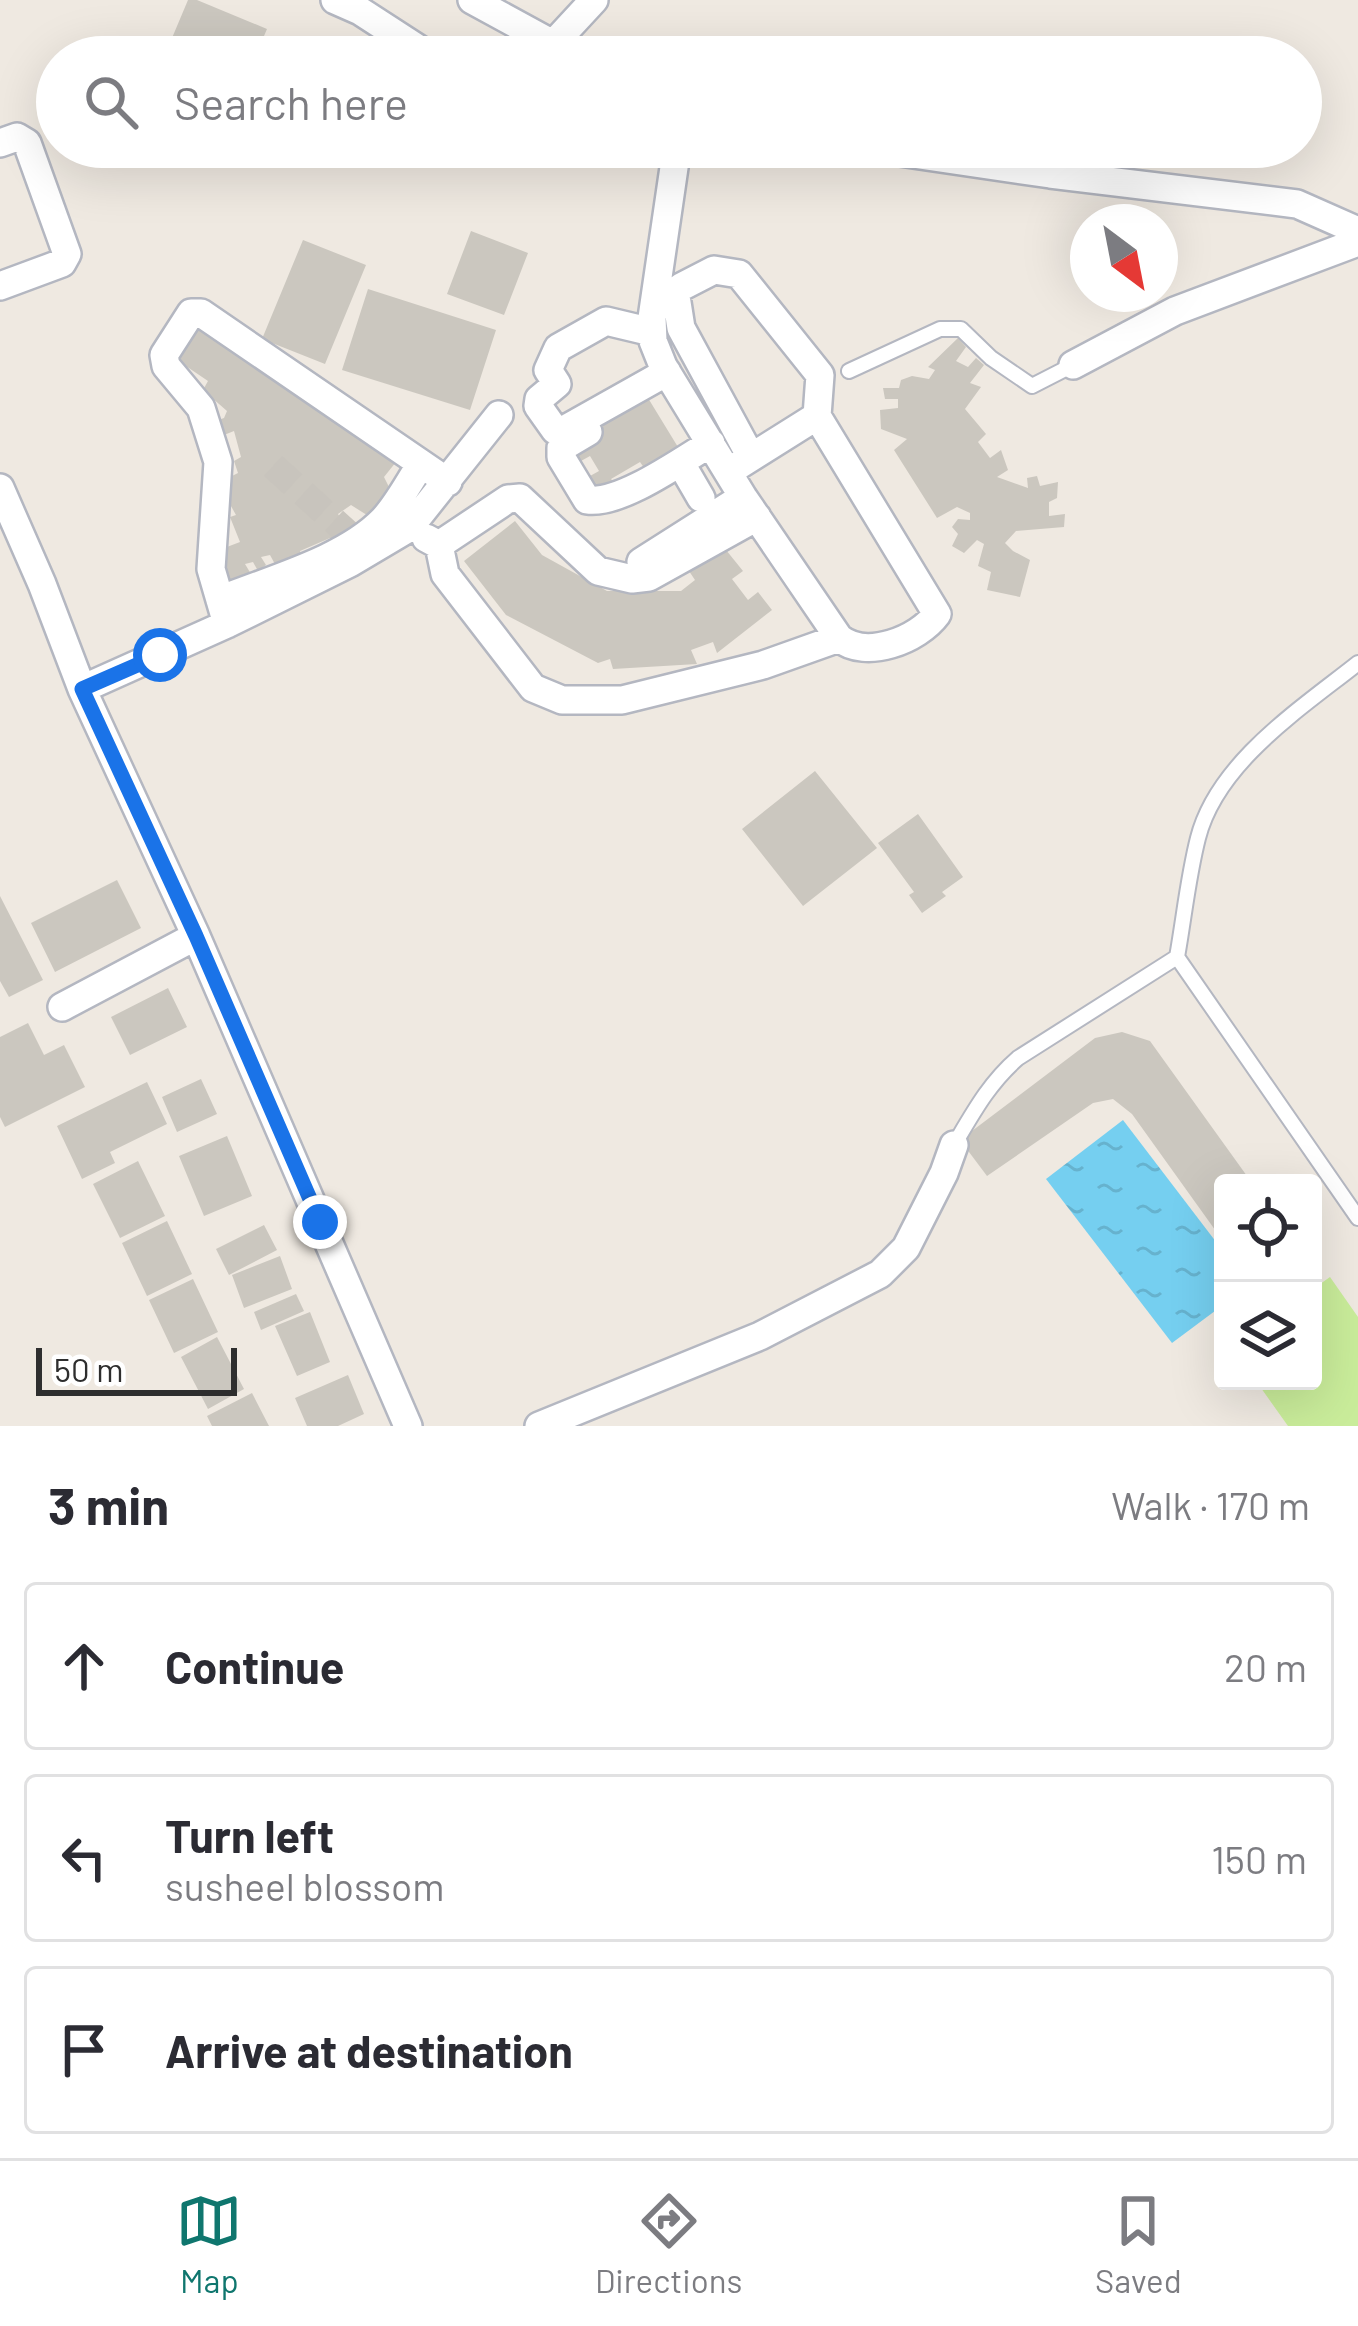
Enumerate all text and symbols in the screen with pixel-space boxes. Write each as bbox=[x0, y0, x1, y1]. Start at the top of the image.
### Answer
search box bbox=[36, 36, 1322, 168]
icon: search bbox=[78, 69, 144, 135]
text: Search here bbox=[174, 75, 408, 129]
north arrow bbox=[1070, 204, 1178, 312]
route start bbox=[133, 628, 187, 682]
map controls bbox=[1214, 1174, 1322, 1390]
button: locate bbox=[1214, 1174, 1322, 1282]
route end bbox=[293, 1195, 347, 1249]
button: layers bbox=[1214, 1282, 1322, 1390]
scale bar bbox=[36, 1342, 237, 1395]
text: 50 m bbox=[54, 1349, 124, 1389]
text: 3 min bbox=[48, 1474, 169, 1535]
text: Walk · 170 m bbox=[1111, 1481, 1310, 1528]
icon: ahead bbox=[51, 1633, 117, 1699]
text: Continue bbox=[165, 1639, 344, 1693]
text: 20 m bbox=[1224, 1643, 1307, 1690]
text: Turn left bbox=[165, 1808, 334, 1862]
icon: left bbox=[51, 1825, 117, 1891]
text: 150 m bbox=[1211, 1835, 1307, 1882]
text: susheel blossom bbox=[165, 1862, 444, 1909]
icon: arrive bbox=[51, 2017, 117, 2083]
text: Arrive at destination bbox=[165, 2023, 573, 2077]
tab: Map bbox=[176, 2188, 242, 2300]
tab: Directions bbox=[595, 2188, 742, 2300]
tab: Saved bbox=[1095, 2188, 1182, 2300]

